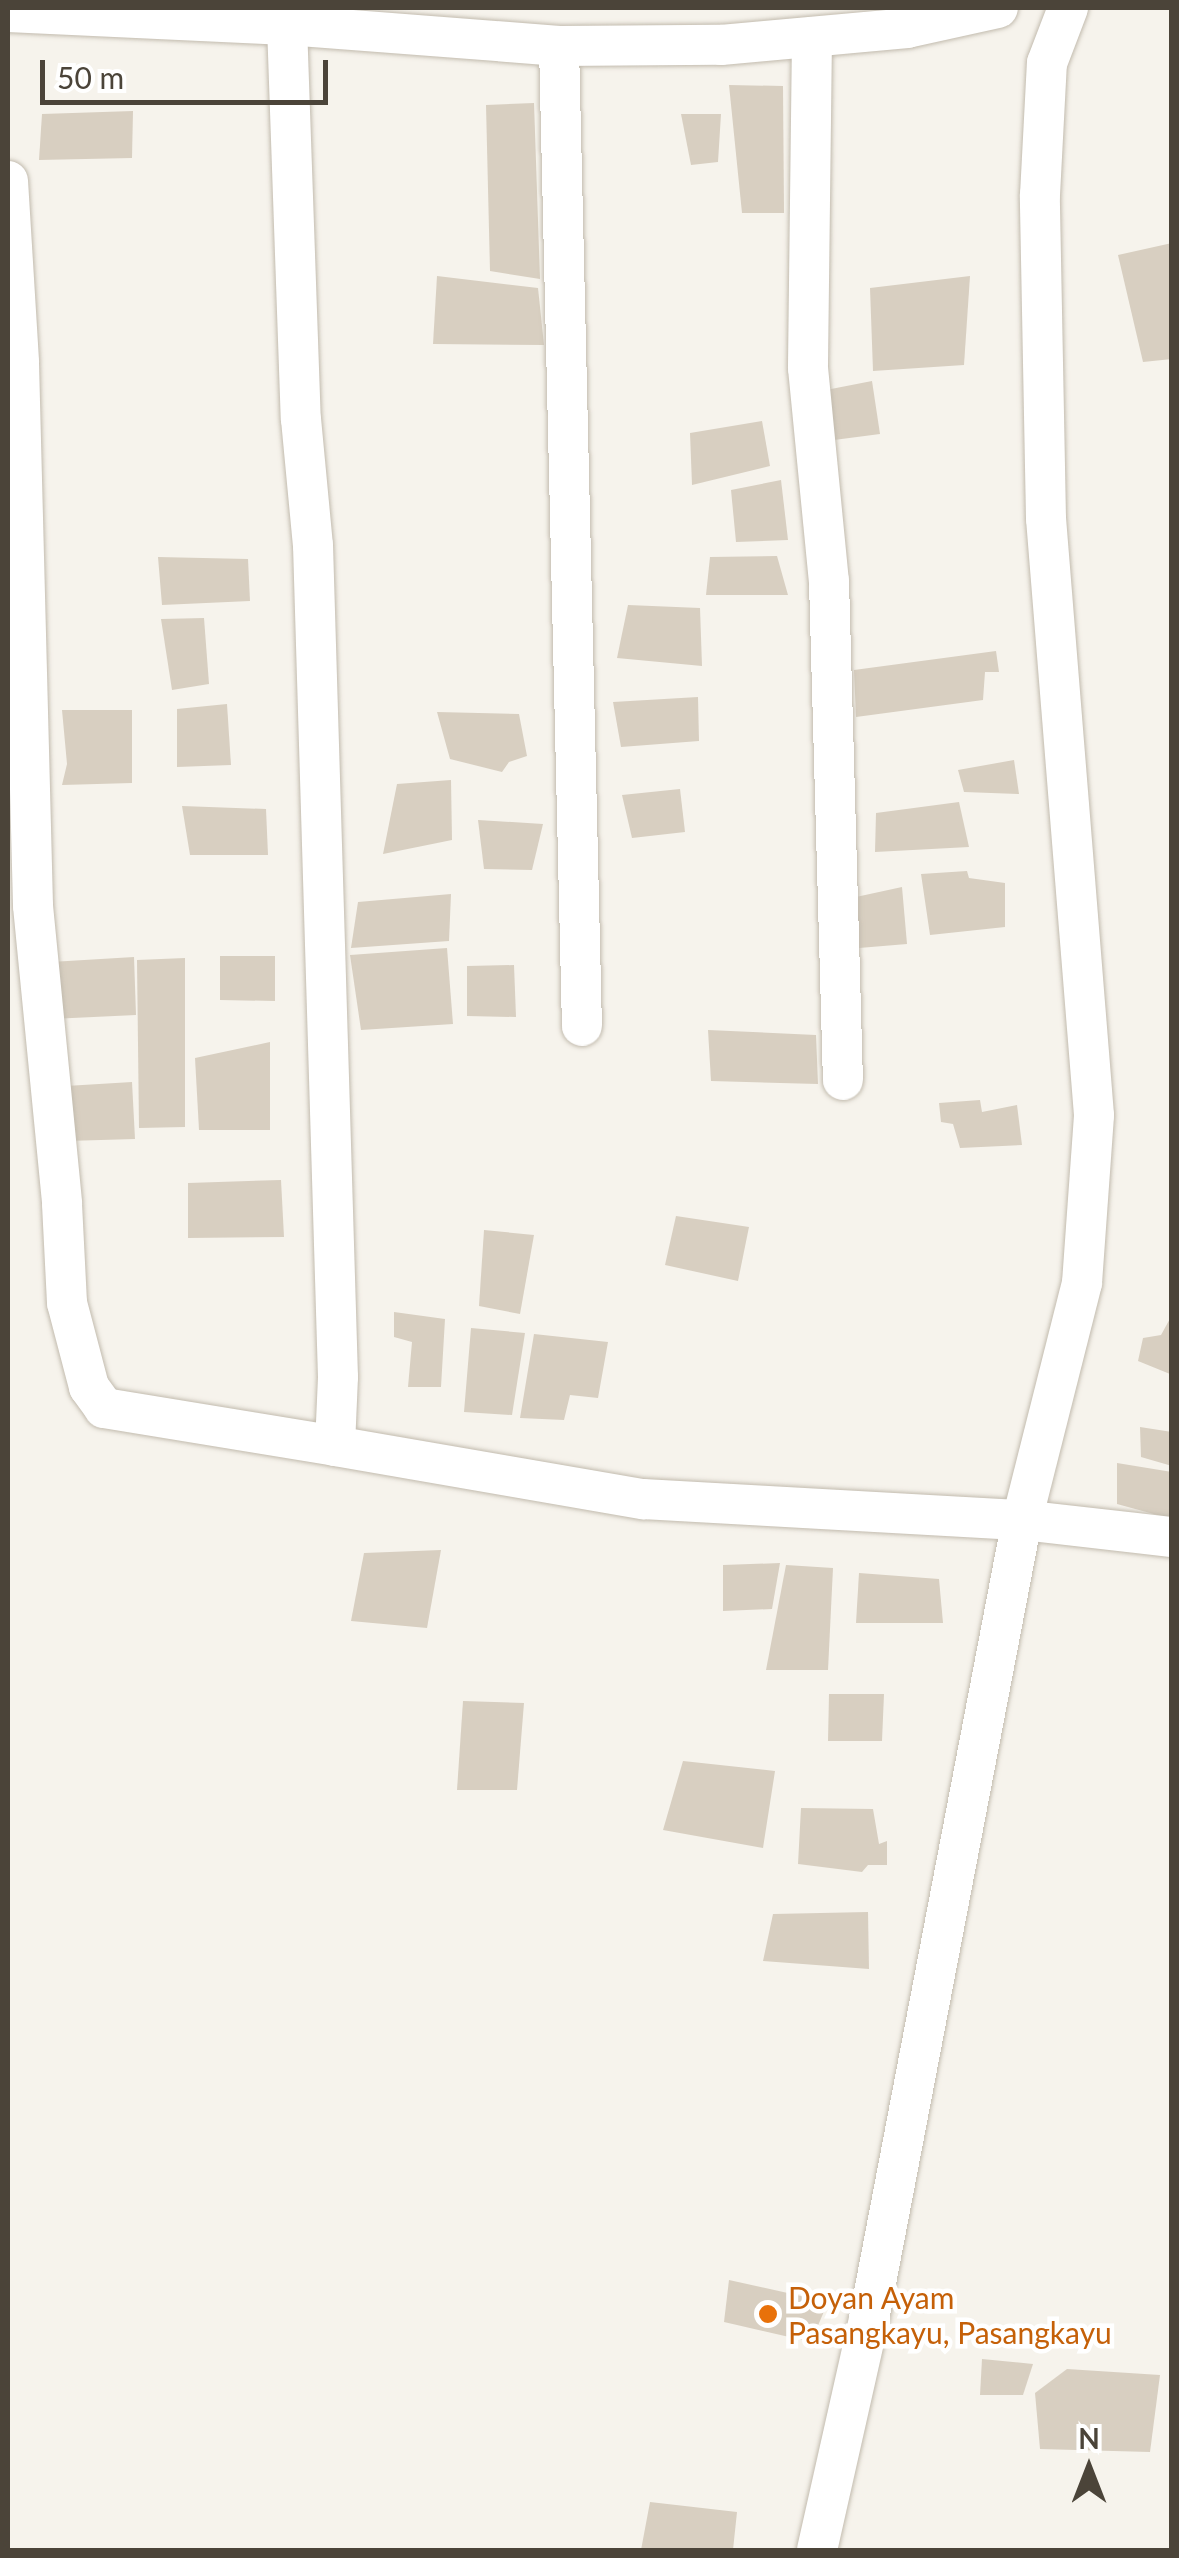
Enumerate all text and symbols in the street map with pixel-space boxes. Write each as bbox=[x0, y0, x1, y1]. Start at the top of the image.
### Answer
scale bar bbox=[45, 40, 332, 102]
text: 50 m bbox=[57, 59, 124, 95]
place label: Doyan Ayam Pasangkayu, Pasangkayu bbox=[788, 2279, 1112, 2350]
marker: Doyan Ayam Pasangkayu, Pasangkayu bbox=[757, 2303, 779, 2325]
north arrow bbox=[1039, 2418, 1139, 2518]
text: N bbox=[1078, 2421, 1100, 2455]

